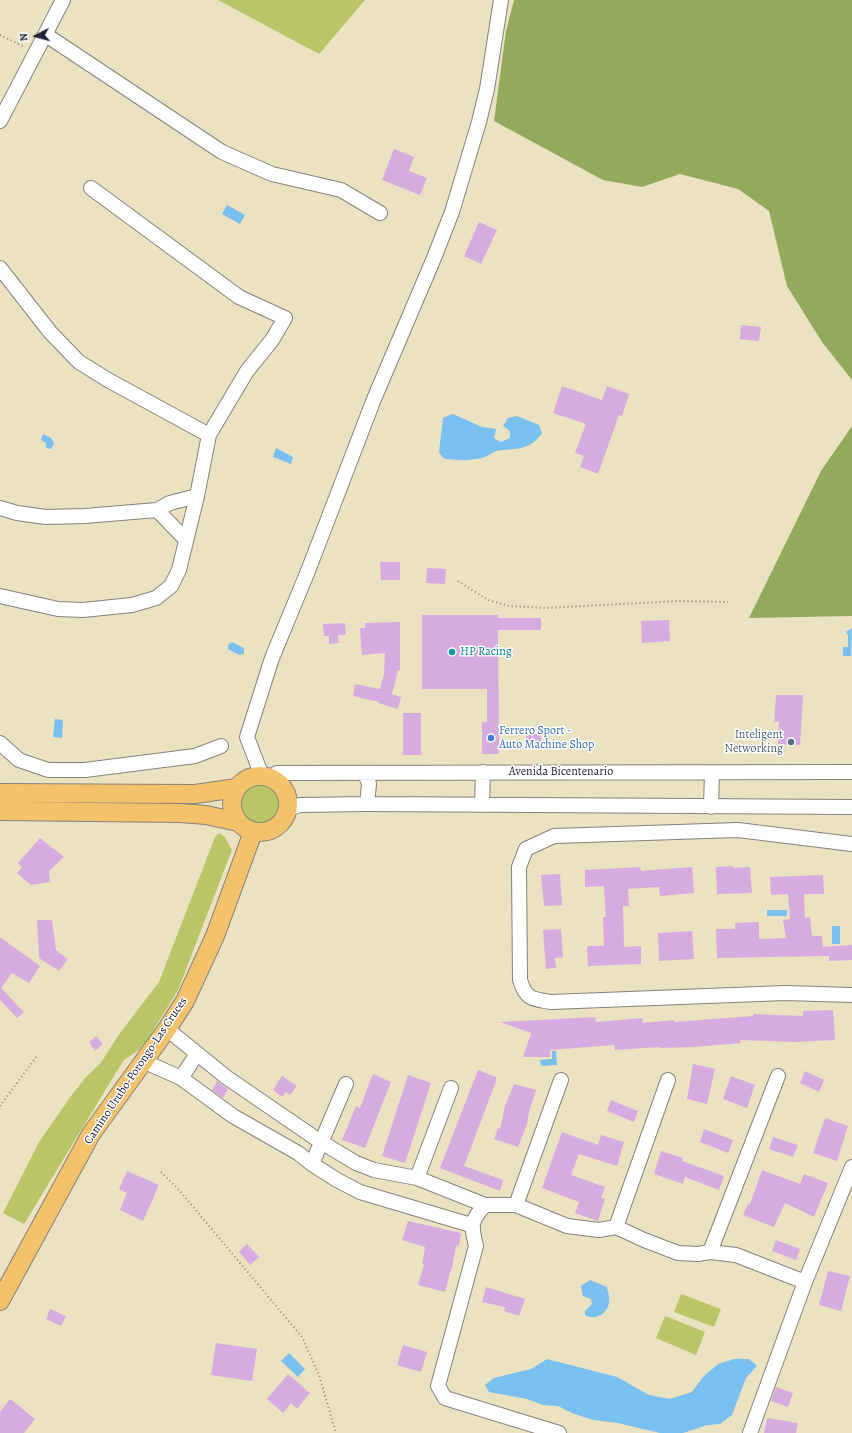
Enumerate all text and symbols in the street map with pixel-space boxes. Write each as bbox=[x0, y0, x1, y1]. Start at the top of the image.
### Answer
north arrow bbox=[16, 16, 56, 56]
text: N bbox=[16, 33, 31, 42]
place label: HP Racing bbox=[460, 645, 512, 659]
marker: HP Racing bbox=[447, 647, 457, 657]
place label: Ferrero Sport - Auto Machine Shop bbox=[499, 724, 594, 752]
place label: Inteligent Networking bbox=[725, 728, 783, 756]
marker: Ferrero Sport - Auto Machine Shop bbox=[486, 733, 496, 743]
marker: Inteligent Networking bbox=[786, 737, 796, 747]
street label: Avenida Bicentenario bbox=[509, 765, 613, 779]
street label: Camino Urubo-Porongo-Las Cruces bbox=[81, 995, 191, 1147]

